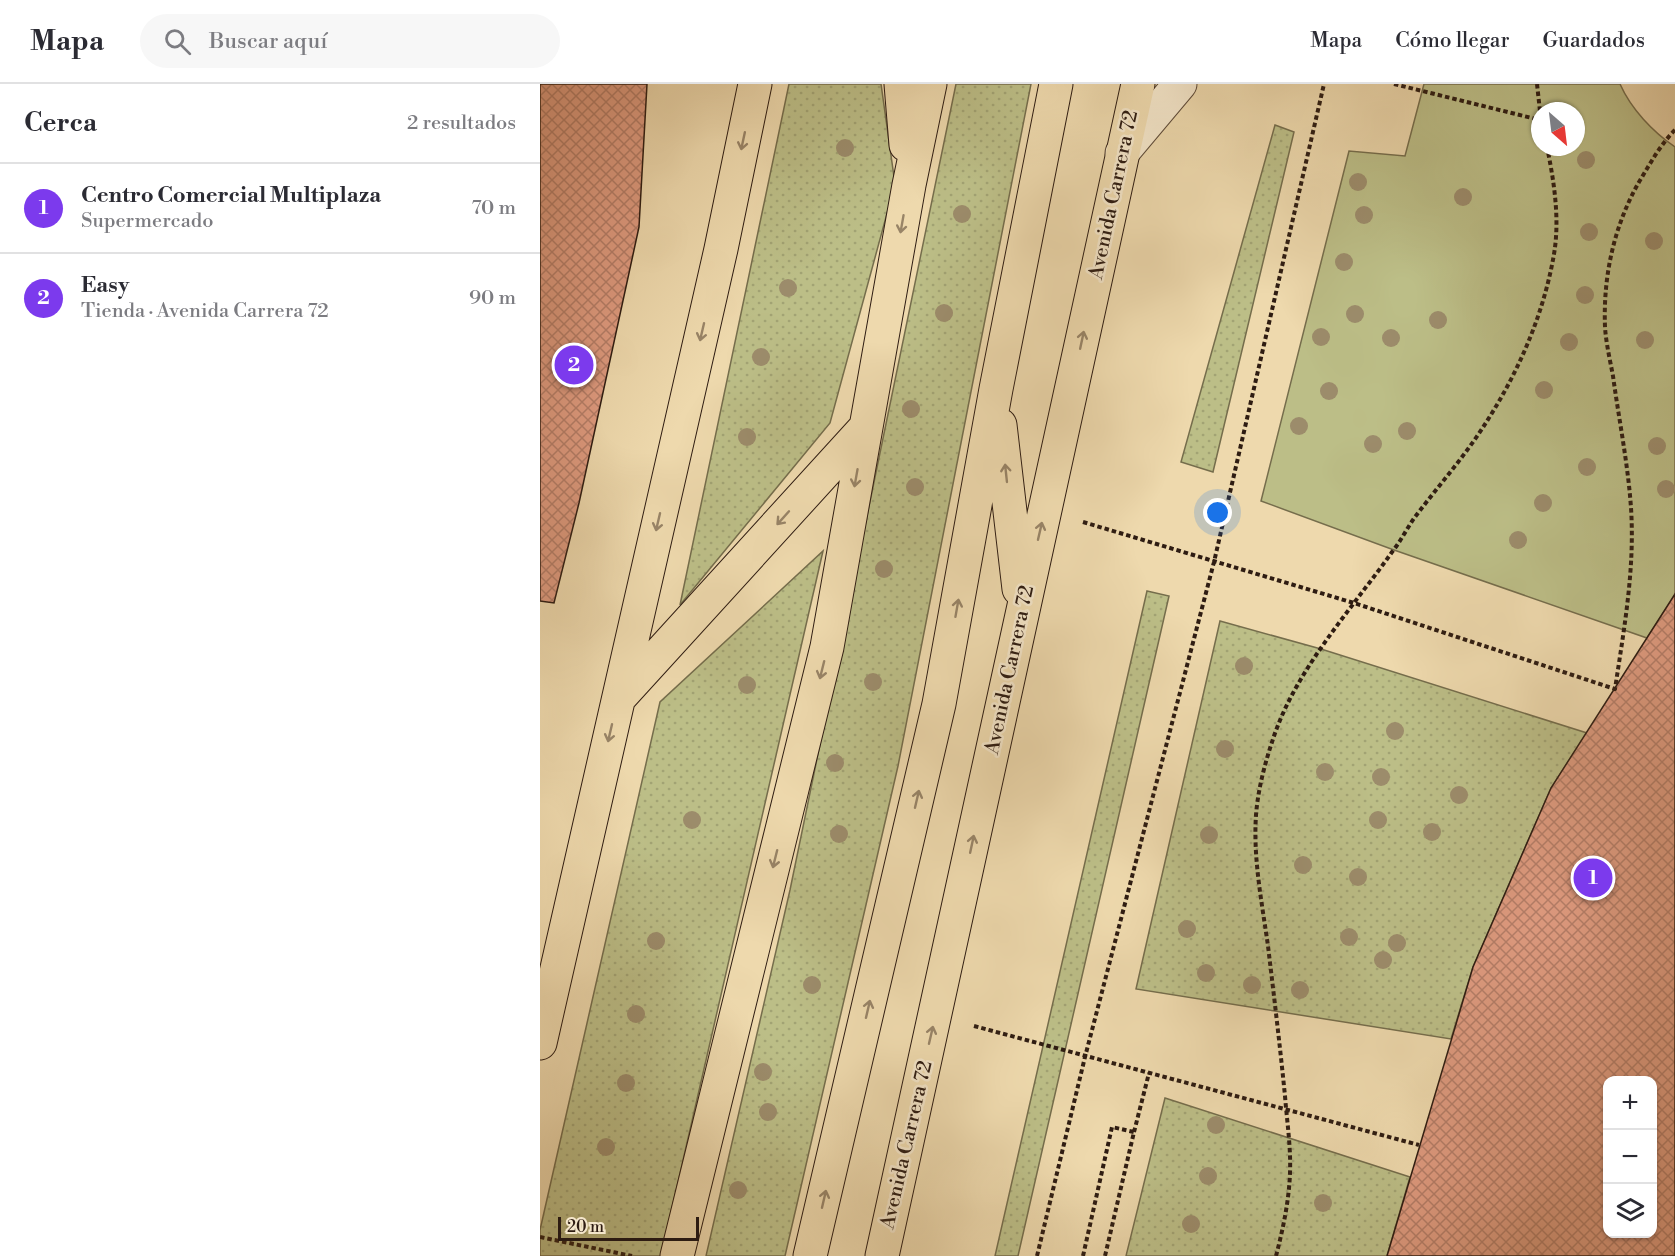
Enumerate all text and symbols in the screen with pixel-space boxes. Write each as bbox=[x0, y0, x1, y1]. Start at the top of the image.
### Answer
search box bbox=[140, 14, 560, 68]
text: Mapa bbox=[30, 24, 104, 59]
icon: search bbox=[161, 25, 194, 58]
text: Buscar aquí bbox=[209, 28, 328, 55]
text: Mapa bbox=[1310, 28, 1362, 54]
text: Cómo llegar bbox=[1395, 28, 1510, 54]
text: Guardados bbox=[1543, 28, 1645, 54]
north arrow bbox=[1531, 102, 1585, 156]
text: Cerca bbox=[24, 107, 97, 139]
street label: Avenida Carrera 72 bbox=[1084, 108, 1144, 283]
text: 2 resultados bbox=[407, 111, 516, 136]
one-way arrow bbox=[737, 131, 748, 151]
text: Centro Comercial Multiplaza bbox=[81, 182, 381, 209]
text: 1 bbox=[39, 196, 48, 221]
text: 70 m bbox=[472, 196, 516, 221]
text: Supermercado bbox=[81, 209, 213, 234]
one-way arrow bbox=[896, 213, 907, 233]
text: Easy bbox=[81, 272, 129, 299]
text: 2 bbox=[37, 286, 50, 311]
text: 90 m bbox=[469, 286, 516, 311]
text: Tienda · Avenida Carrera 72 bbox=[81, 299, 329, 324]
one-way arrow bbox=[695, 322, 707, 341]
one-way arrow bbox=[1077, 331, 1088, 350]
pin: 2 bbox=[555, 342, 594, 388]
one-way arrow bbox=[1000, 463, 1011, 483]
one-way arrow bbox=[851, 467, 862, 487]
your location bbox=[1203, 498, 1232, 527]
one-way arrow bbox=[776, 510, 790, 525]
one-way arrow bbox=[652, 512, 663, 531]
one-way arrow bbox=[1035, 521, 1047, 540]
street label: Avenida Carrera 72 bbox=[980, 583, 1040, 758]
one-way arrow bbox=[951, 599, 962, 618]
one-way arrow bbox=[815, 660, 827, 679]
one-way arrow bbox=[604, 722, 615, 742]
one-way arrow bbox=[912, 790, 923, 809]
one-way arrow bbox=[967, 835, 978, 855]
one-way arrow bbox=[769, 849, 781, 868]
pin: 1 bbox=[1574, 856, 1612, 900]
one-way arrow bbox=[863, 1000, 874, 1019]
one-way arrow bbox=[926, 1026, 937, 1045]
street label: Avenida Carrera 72 bbox=[875, 1058, 939, 1233]
map controls bbox=[1603, 1076, 1657, 1238]
button: + bbox=[1603, 1076, 1657, 1130]
button: − bbox=[1603, 1130, 1657, 1184]
button: layers bbox=[1603, 1184, 1657, 1238]
one-way arrow bbox=[818, 1190, 830, 1209]
scale bar bbox=[558, 1214, 699, 1242]
text: 20 m bbox=[567, 1217, 604, 1237]

